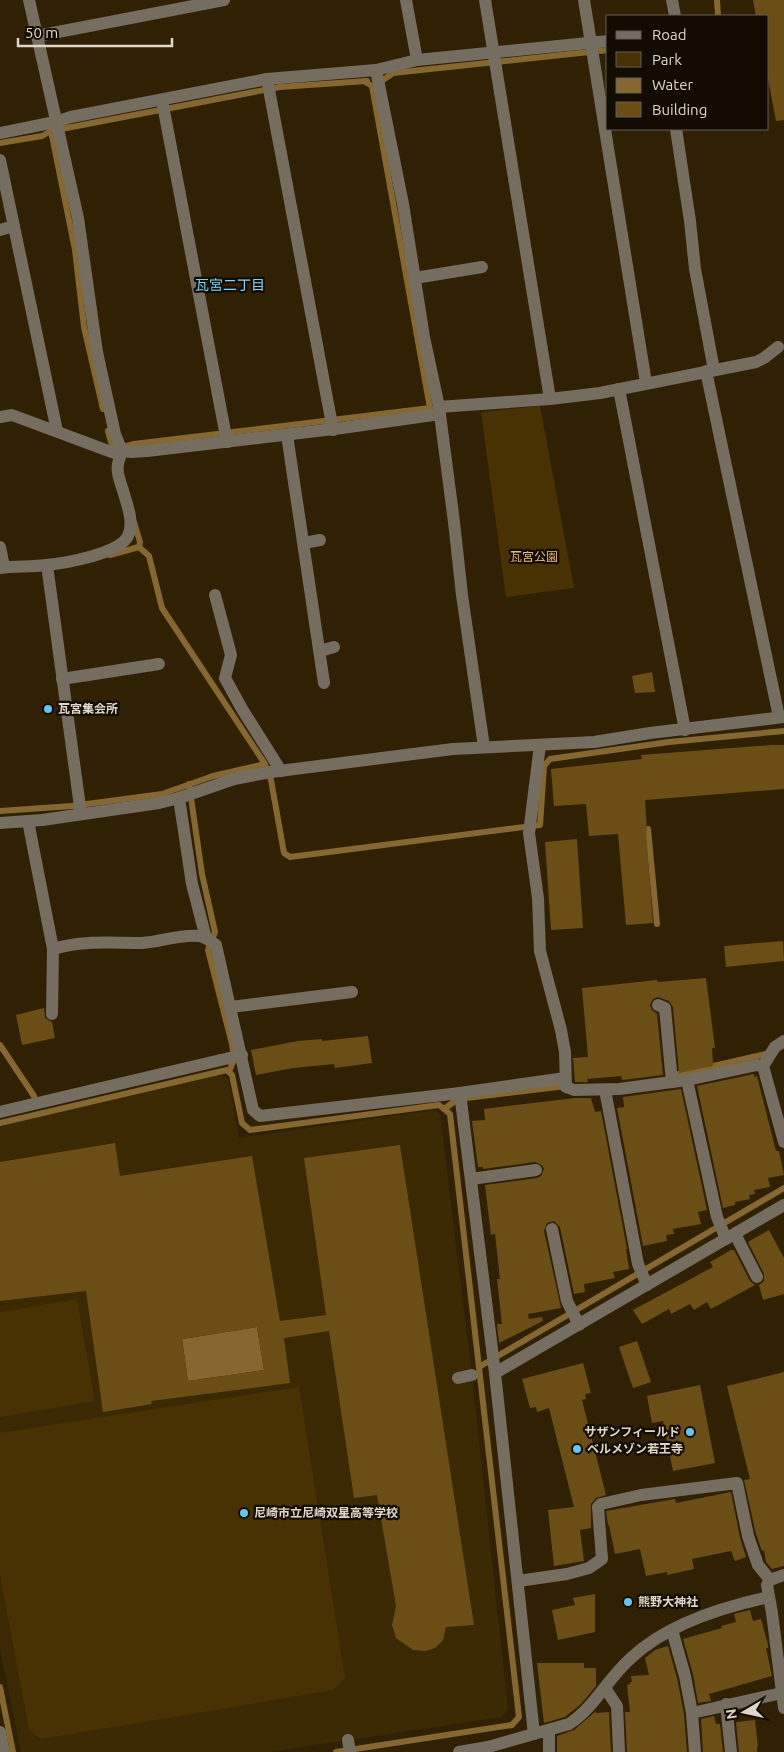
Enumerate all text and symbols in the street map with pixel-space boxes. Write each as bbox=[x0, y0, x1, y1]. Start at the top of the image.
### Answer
scale bar bbox=[18, 15, 171, 47]
legend bbox=[606, 15, 769, 130]
text: 50 m bbox=[25, 24, 58, 41]
text: Road bbox=[652, 26, 687, 43]
text: Park bbox=[652, 51, 682, 68]
text: Water bbox=[652, 76, 693, 93]
text: Building bbox=[652, 101, 707, 118]
district label: 瓦宮二丁目 bbox=[195, 277, 265, 293]
park label: 瓦宮公園 bbox=[510, 550, 558, 563]
place label: 瓦宮集会所 bbox=[58, 702, 118, 715]
marker: 瓦宮集会所 bbox=[42, 703, 54, 715]
place label: サザンフィールド bbox=[585, 1425, 680, 1438]
marker: サザンフィールド bbox=[684, 1426, 696, 1438]
place label: ベルメゾン若王寺 bbox=[587, 1442, 683, 1455]
marker: ベルメゾン若王寺 bbox=[571, 1443, 583, 1455]
place label: 尼崎市立尼崎双星高等学校 bbox=[254, 1506, 398, 1519]
marker: 尼崎市立尼崎双星高等学校 bbox=[238, 1507, 250, 1519]
place label: 熊野大神社 bbox=[638, 1595, 698, 1608]
marker: 熊野大神社 bbox=[622, 1596, 634, 1608]
north arrow bbox=[719, 1687, 769, 1737]
text: N bbox=[722, 1708, 740, 1720]

